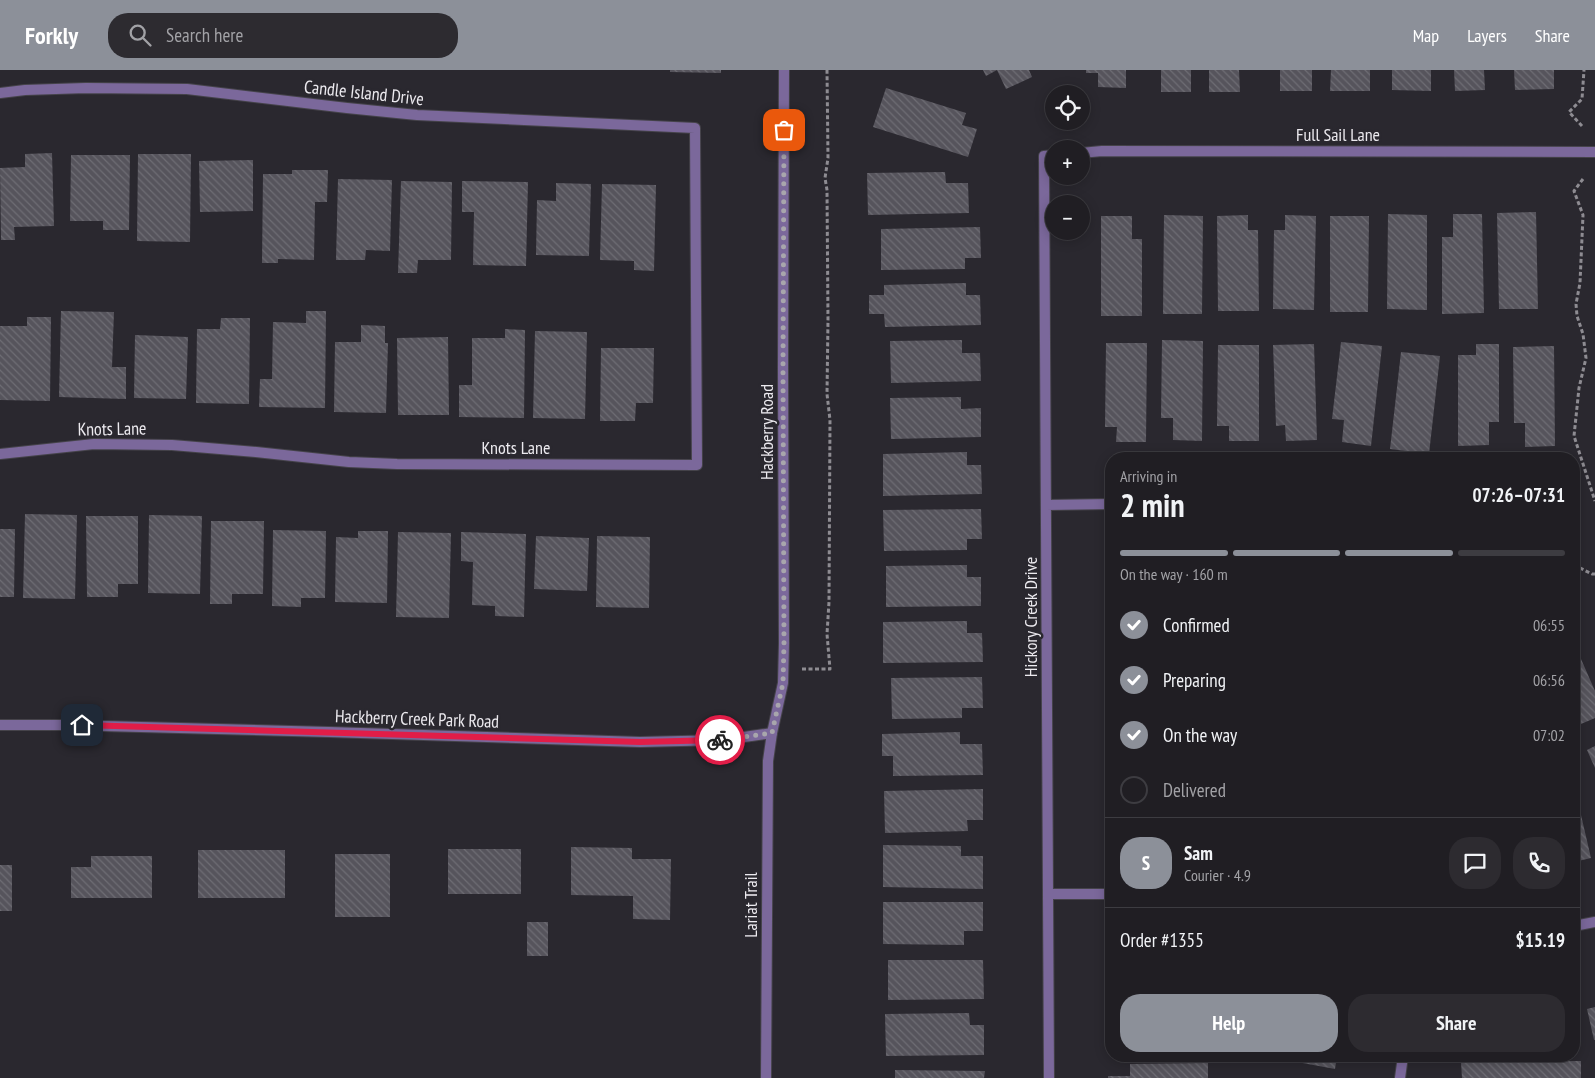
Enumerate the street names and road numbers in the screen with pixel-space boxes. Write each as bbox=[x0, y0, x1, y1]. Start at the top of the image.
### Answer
street label: Candle Island Drive bbox=[303, 75, 425, 110]
street label: Full Sail Lane bbox=[1296, 123, 1380, 146]
street label: Hackberry Road bbox=[755, 384, 778, 480]
street label: Knots Lane bbox=[77, 416, 147, 441]
street label: Knots Lane bbox=[482, 436, 550, 459]
street label: Hickory Creek Drive bbox=[1019, 557, 1042, 677]
street label: Hackberry Creek Park Road bbox=[335, 704, 500, 733]
street label: Lariat Trail bbox=[739, 871, 762, 938]

